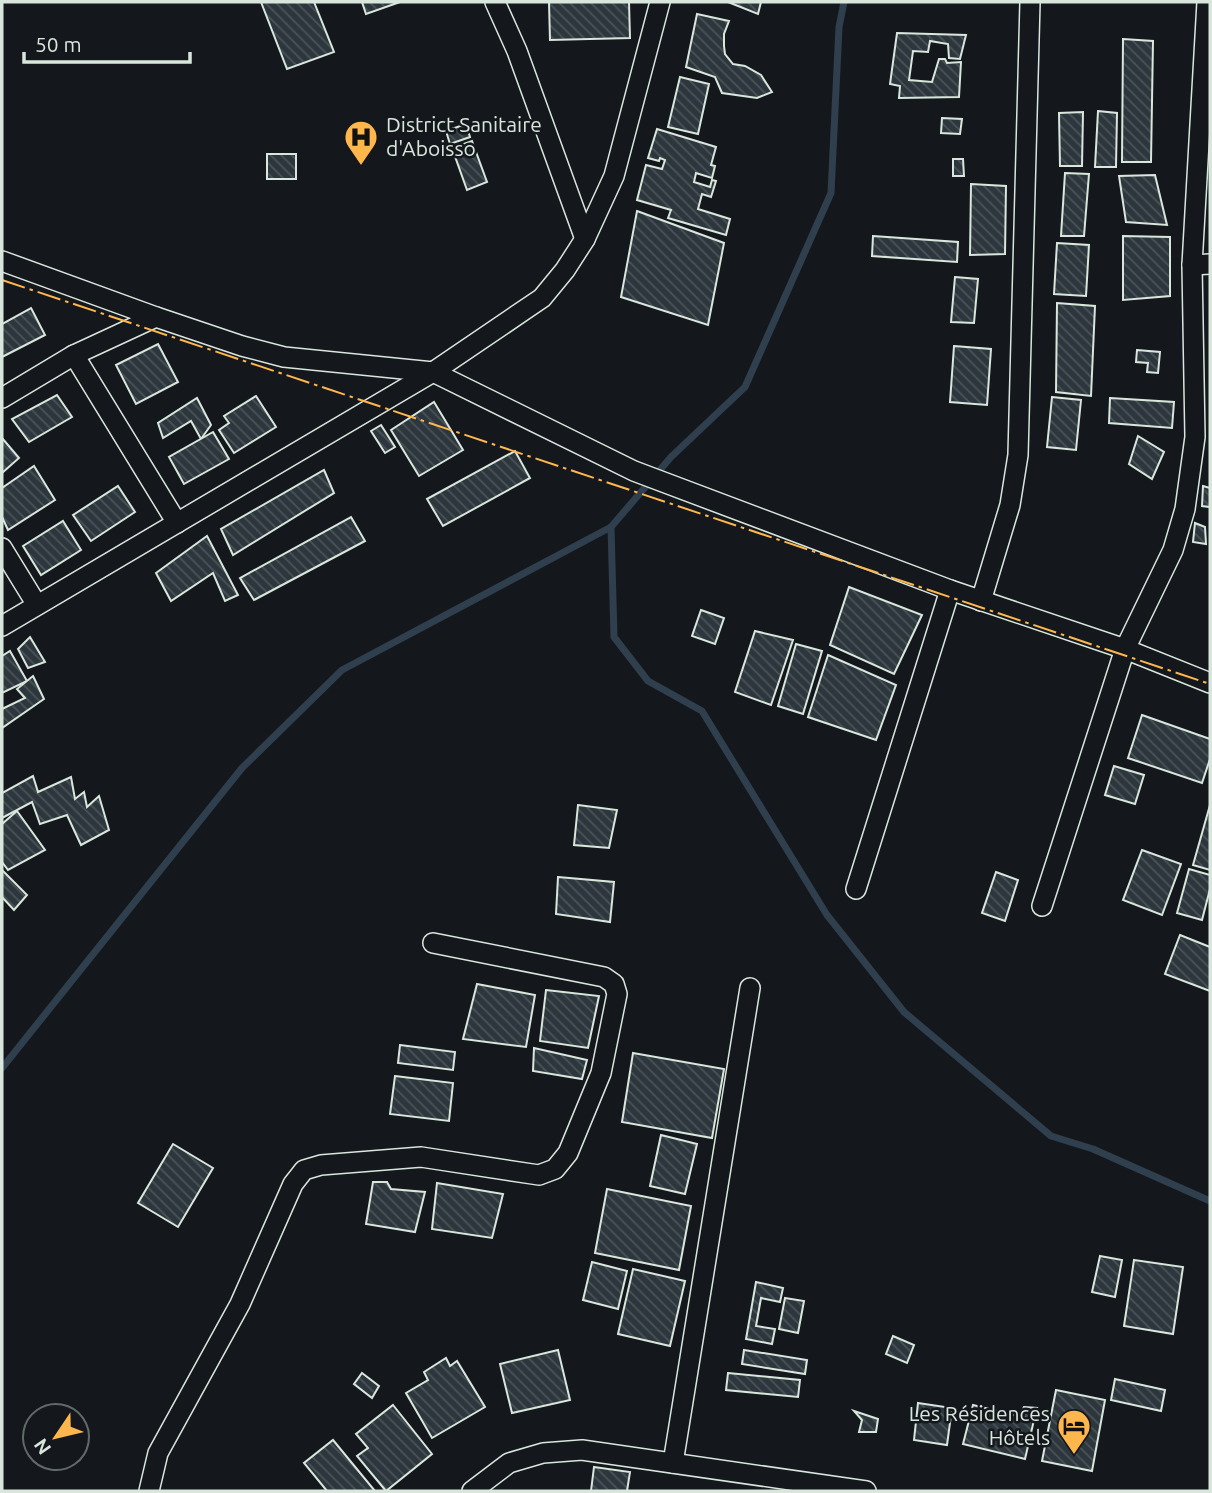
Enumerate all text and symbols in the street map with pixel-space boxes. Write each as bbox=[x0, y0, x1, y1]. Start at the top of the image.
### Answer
scale bar bbox=[24, 21, 191, 65]
text: 50 m bbox=[35, 32, 82, 56]
place label: District Sanitaire d'Aboisso bbox=[386, 112, 542, 160]
hospital icon: District Sanitaire d'Aboisso bbox=[342, 118, 380, 167]
place label: Les Résidences Hôtels bbox=[909, 1401, 1050, 1449]
north arrow bbox=[21, 1402, 91, 1472]
hotel icon: Les Résidences Hôtels bbox=[1055, 1407, 1093, 1456]
text: N bbox=[29, 1435, 55, 1459]

